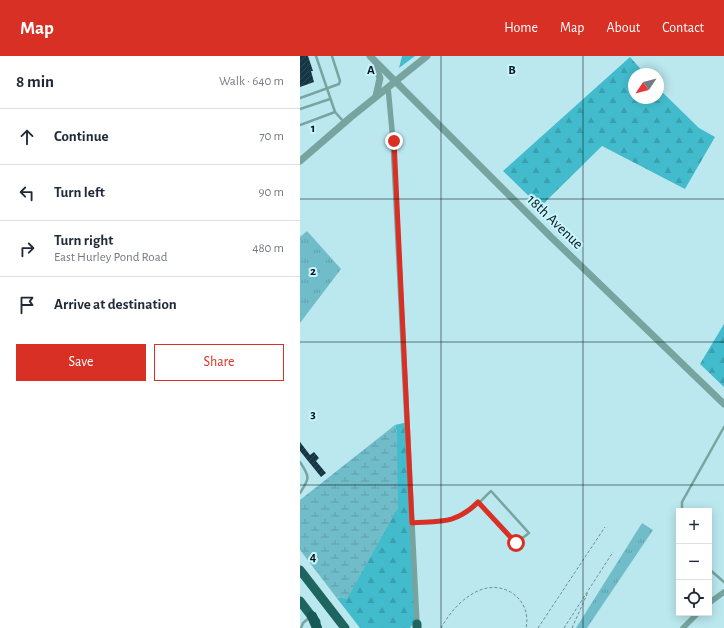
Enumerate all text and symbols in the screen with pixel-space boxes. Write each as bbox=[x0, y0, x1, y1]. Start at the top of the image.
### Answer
text: Map bbox=[20, 19, 54, 38]
text: Home bbox=[504, 21, 538, 35]
text: Map bbox=[560, 21, 584, 35]
text: About bbox=[606, 21, 640, 35]
text: Contact bbox=[662, 21, 704, 35]
text: A bbox=[367, 64, 375, 77]
text: B bbox=[508, 64, 516, 77]
north arrow bbox=[628, 68, 664, 104]
text: 8 min bbox=[16, 73, 54, 90]
text: Walk · 640 m bbox=[219, 75, 284, 88]
text: 1 bbox=[311, 122, 315, 135]
icon: ahead bbox=[16, 126, 38, 148]
text: Continue bbox=[54, 129, 109, 144]
text: 70 m bbox=[259, 130, 284, 143]
route end bbox=[385, 132, 403, 150]
icon: left bbox=[16, 182, 38, 204]
text: Turn left bbox=[54, 185, 105, 200]
text: 90 m bbox=[258, 186, 284, 199]
street label: 18th Avenue bbox=[524, 192, 586, 252]
text: Turn right bbox=[54, 233, 113, 248]
icon: right bbox=[16, 238, 38, 260]
text: 480 m bbox=[252, 242, 284, 255]
text: East Hurley Pond Road bbox=[54, 251, 167, 264]
text: 2 bbox=[310, 265, 316, 278]
icon: arrive bbox=[16, 294, 38, 316]
text: Arrive at destination bbox=[54, 297, 177, 312]
button: Save bbox=[16, 344, 146, 381]
button: Share bbox=[154, 344, 284, 381]
text: 3 bbox=[310, 408, 316, 421]
map controls bbox=[676, 508, 712, 616]
button: + bbox=[676, 508, 712, 544]
route start bbox=[507, 534, 525, 552]
button: − bbox=[676, 544, 712, 580]
text: 4 bbox=[310, 551, 317, 564]
button: locate bbox=[676, 580, 712, 616]

